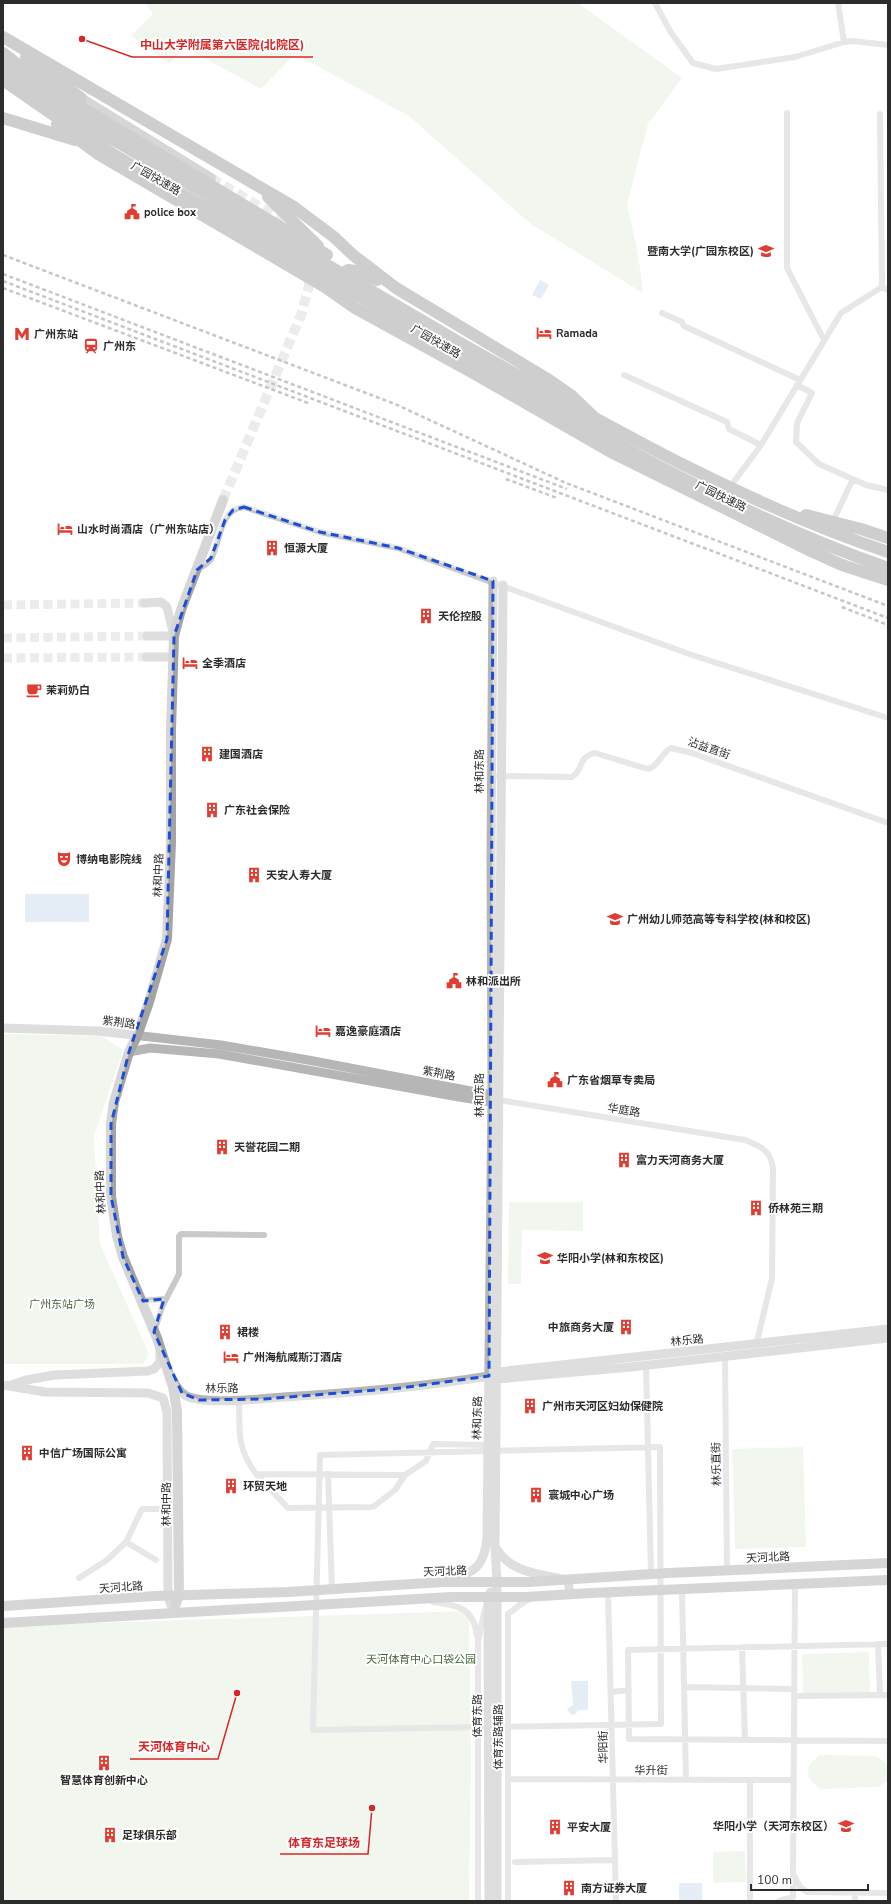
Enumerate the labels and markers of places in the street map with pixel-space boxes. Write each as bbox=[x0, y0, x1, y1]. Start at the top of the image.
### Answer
callout: 中山大学附属第六医院(北院区) bbox=[132, 33, 313, 57]
public building icon: police box bbox=[123, 203, 141, 221]
place label: police box bbox=[144, 205, 197, 220]
school or university icon: 暨南大学(广园东校区) bbox=[757, 242, 775, 260]
place label: 暨南大学(广园东校区) bbox=[647, 244, 754, 259]
hotel icon: Ramada bbox=[535, 324, 553, 342]
metro station icon: 广州东站 bbox=[13, 325, 31, 343]
place label: Ramada bbox=[556, 326, 598, 341]
place label: 广州东站 bbox=[34, 327, 78, 342]
station icon: 广州东 bbox=[82, 337, 100, 355]
place label: 广州东 bbox=[103, 339, 136, 354]
hotel icon: 山水时尚酒店（广州东站店） bbox=[56, 520, 74, 538]
place label: 山水时尚酒店（广州东站店） bbox=[77, 522, 220, 537]
building icon: 恒源大厦 bbox=[263, 539, 281, 557]
place label: 恒源大厦 bbox=[284, 541, 328, 556]
building icon: 天伦控股 bbox=[417, 607, 435, 625]
place label: 天伦控股 bbox=[438, 609, 482, 624]
hotel icon: 全季酒店 bbox=[181, 654, 199, 672]
place label: 全季酒店 bbox=[202, 656, 246, 671]
cafe icon: 茉莉奶白 bbox=[25, 681, 43, 699]
place label: 茉莉奶白 bbox=[46, 683, 90, 698]
building icon: 建国酒店 bbox=[198, 745, 216, 763]
place label: 建国酒店 bbox=[219, 747, 263, 762]
building icon: 广东社会保险 bbox=[203, 801, 221, 819]
place label: 广东社会保险 bbox=[224, 803, 290, 818]
theatre icon: 博纳电影院线 bbox=[55, 850, 73, 868]
place label: 博纳电影院线 bbox=[76, 852, 142, 867]
building icon: 天安人寿大厦 bbox=[245, 866, 263, 884]
place label: 天安人寿大厦 bbox=[266, 868, 332, 883]
school or university icon: 广州幼儿师范高等专科学校(林和校区) bbox=[606, 910, 624, 928]
place label: 广州幼儿师范高等专科学校(林和校区) bbox=[627, 912, 811, 927]
public building icon: 林和派出所 bbox=[445, 972, 463, 990]
place label: 林和派出所 bbox=[466, 974, 521, 989]
hotel icon: 嘉逸豪庭酒店 bbox=[314, 1022, 332, 1040]
place label: 嘉逸豪庭酒店 bbox=[335, 1024, 401, 1039]
public building icon: 广东省烟草专卖局 bbox=[546, 1071, 564, 1089]
place label: 广东省烟草专卖局 bbox=[567, 1073, 655, 1088]
building icon: 天誉花园二期 bbox=[213, 1138, 231, 1156]
place label: 天誉花园二期 bbox=[234, 1140, 300, 1155]
building icon: 富力天河商务大厦 bbox=[615, 1151, 633, 1169]
place label: 富力天河商务大厦 bbox=[636, 1153, 724, 1168]
building icon: 侨林苑三期 bbox=[747, 1199, 765, 1217]
place label: 侨林苑三期 bbox=[768, 1201, 823, 1216]
school or university icon: 华阳小学(林和东校区) bbox=[536, 1249, 554, 1267]
place label: 华阳小学(林和东校区) bbox=[557, 1251, 664, 1266]
building icon: 中旅商务大厦 bbox=[617, 1318, 635, 1336]
place label: 中旅商务大厦 bbox=[548, 1320, 614, 1335]
building icon: 裙楼 bbox=[216, 1323, 234, 1341]
place label: 裙楼 bbox=[237, 1325, 259, 1340]
hotel icon: 广州海航威斯汀酒店 bbox=[222, 1348, 240, 1366]
place label: 广州海航威斯汀酒店 bbox=[243, 1350, 342, 1365]
building icon: 广州市天河区妇幼保健院 bbox=[521, 1397, 539, 1415]
place label: 广州市天河区妇幼保健院 bbox=[542, 1399, 663, 1414]
building icon: 中信广场国际公寓 bbox=[18, 1444, 36, 1462]
place label: 中信广场国际公寓 bbox=[39, 1446, 127, 1461]
building icon: 环贸天地 bbox=[222, 1477, 240, 1495]
place label: 环贸天地 bbox=[243, 1479, 287, 1494]
building icon: 寰城中心广场 bbox=[527, 1486, 545, 1504]
place label: 寰城中心广场 bbox=[548, 1488, 614, 1503]
callout: 天河体育中心 bbox=[130, 1735, 218, 1759]
building icon: 智慧体育创新中心 bbox=[95, 1754, 113, 1772]
place label: 智慧体育创新中心 bbox=[60, 1773, 148, 1788]
school or university icon: 华阳小学（天河东校区） bbox=[837, 1817, 855, 1835]
building icon: 平安大厦 bbox=[546, 1818, 564, 1836]
place label: 华阳小学（天河东校区） bbox=[713, 1819, 834, 1834]
place label: 平安大厦 bbox=[567, 1820, 611, 1835]
building icon: 足球俱乐部 bbox=[101, 1826, 119, 1844]
place label: 足球俱乐部 bbox=[122, 1828, 177, 1843]
callout: 体育东足球场 bbox=[280, 1830, 368, 1854]
building icon: 南方证券大厦 bbox=[560, 1879, 578, 1897]
place label: 南方证券大厦 bbox=[581, 1881, 647, 1896]

